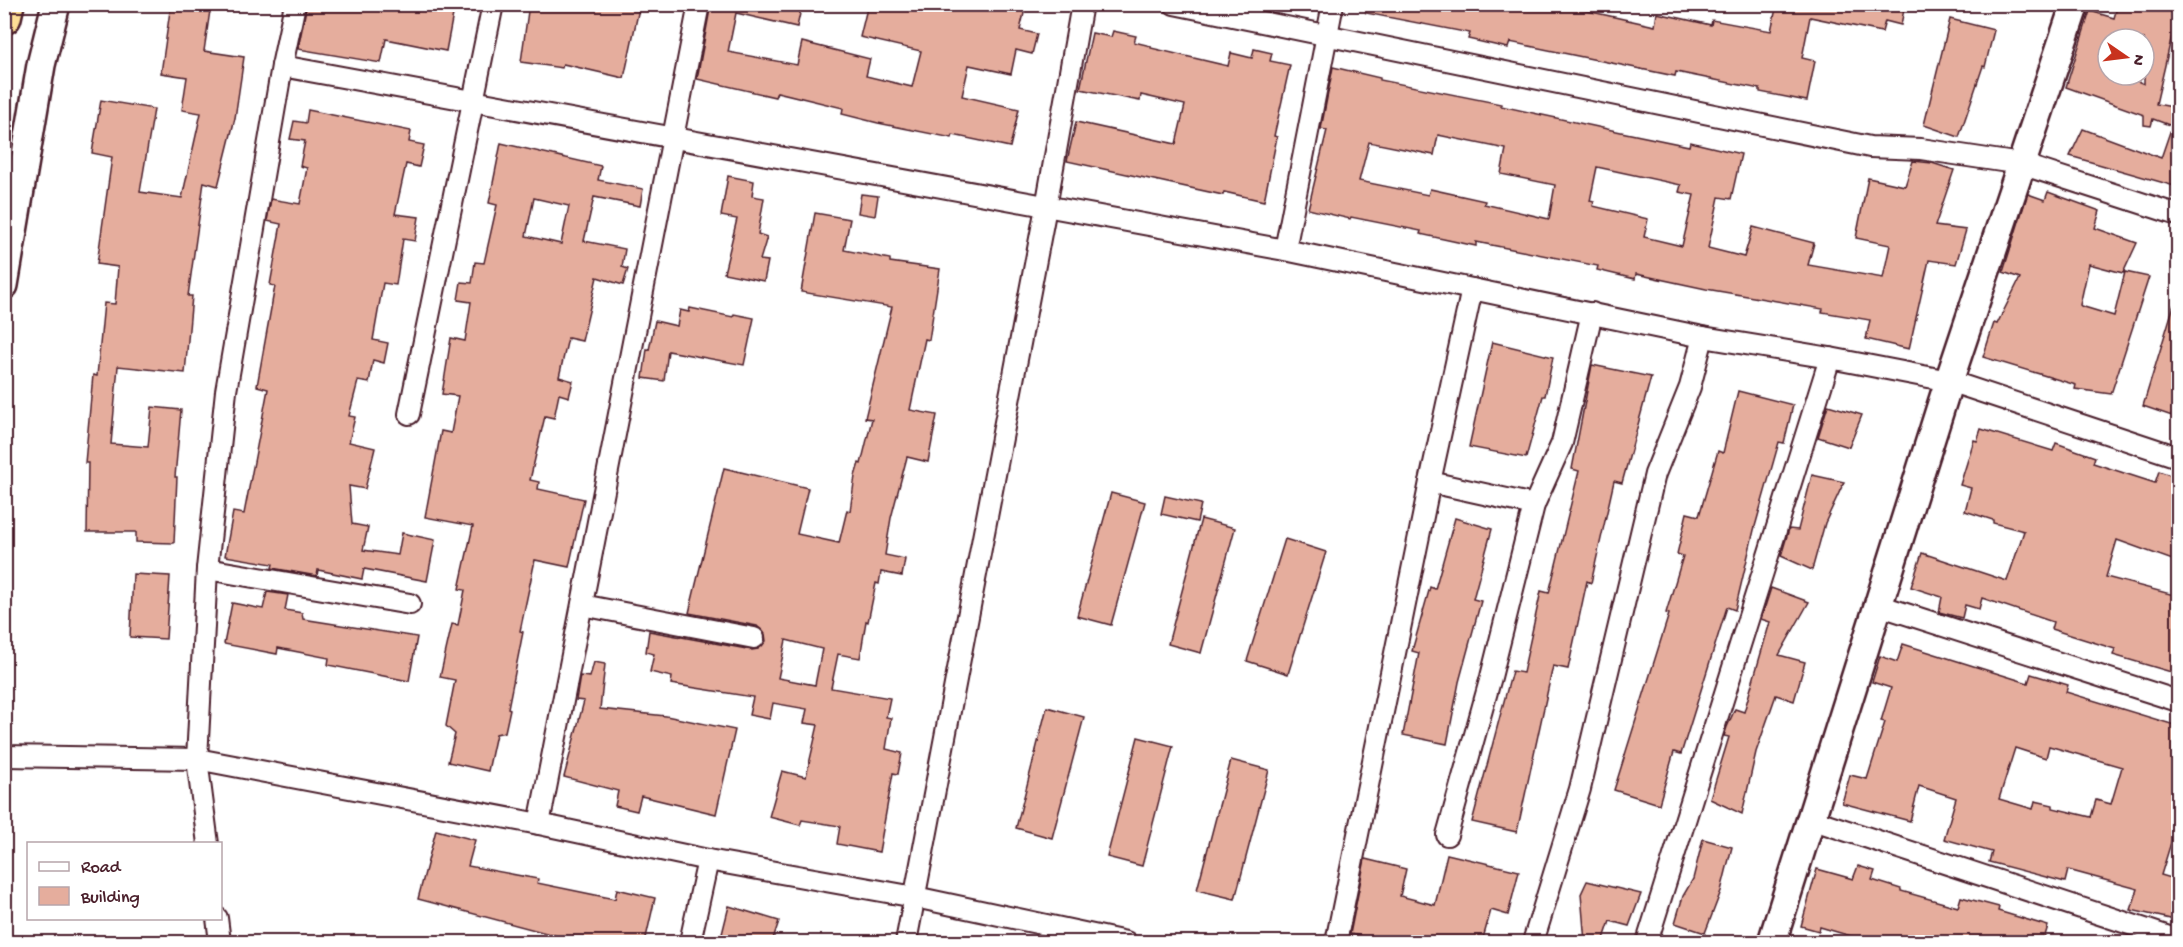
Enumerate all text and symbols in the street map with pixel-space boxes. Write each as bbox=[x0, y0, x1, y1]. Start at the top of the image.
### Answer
north arrow bbox=[2096, 27, 2156, 87]
text: N bbox=[2127, 52, 2148, 68]
legend bbox=[27, 842, 222, 920]
text: Road bbox=[81, 858, 122, 879]
text: Building bbox=[80, 888, 140, 909]

